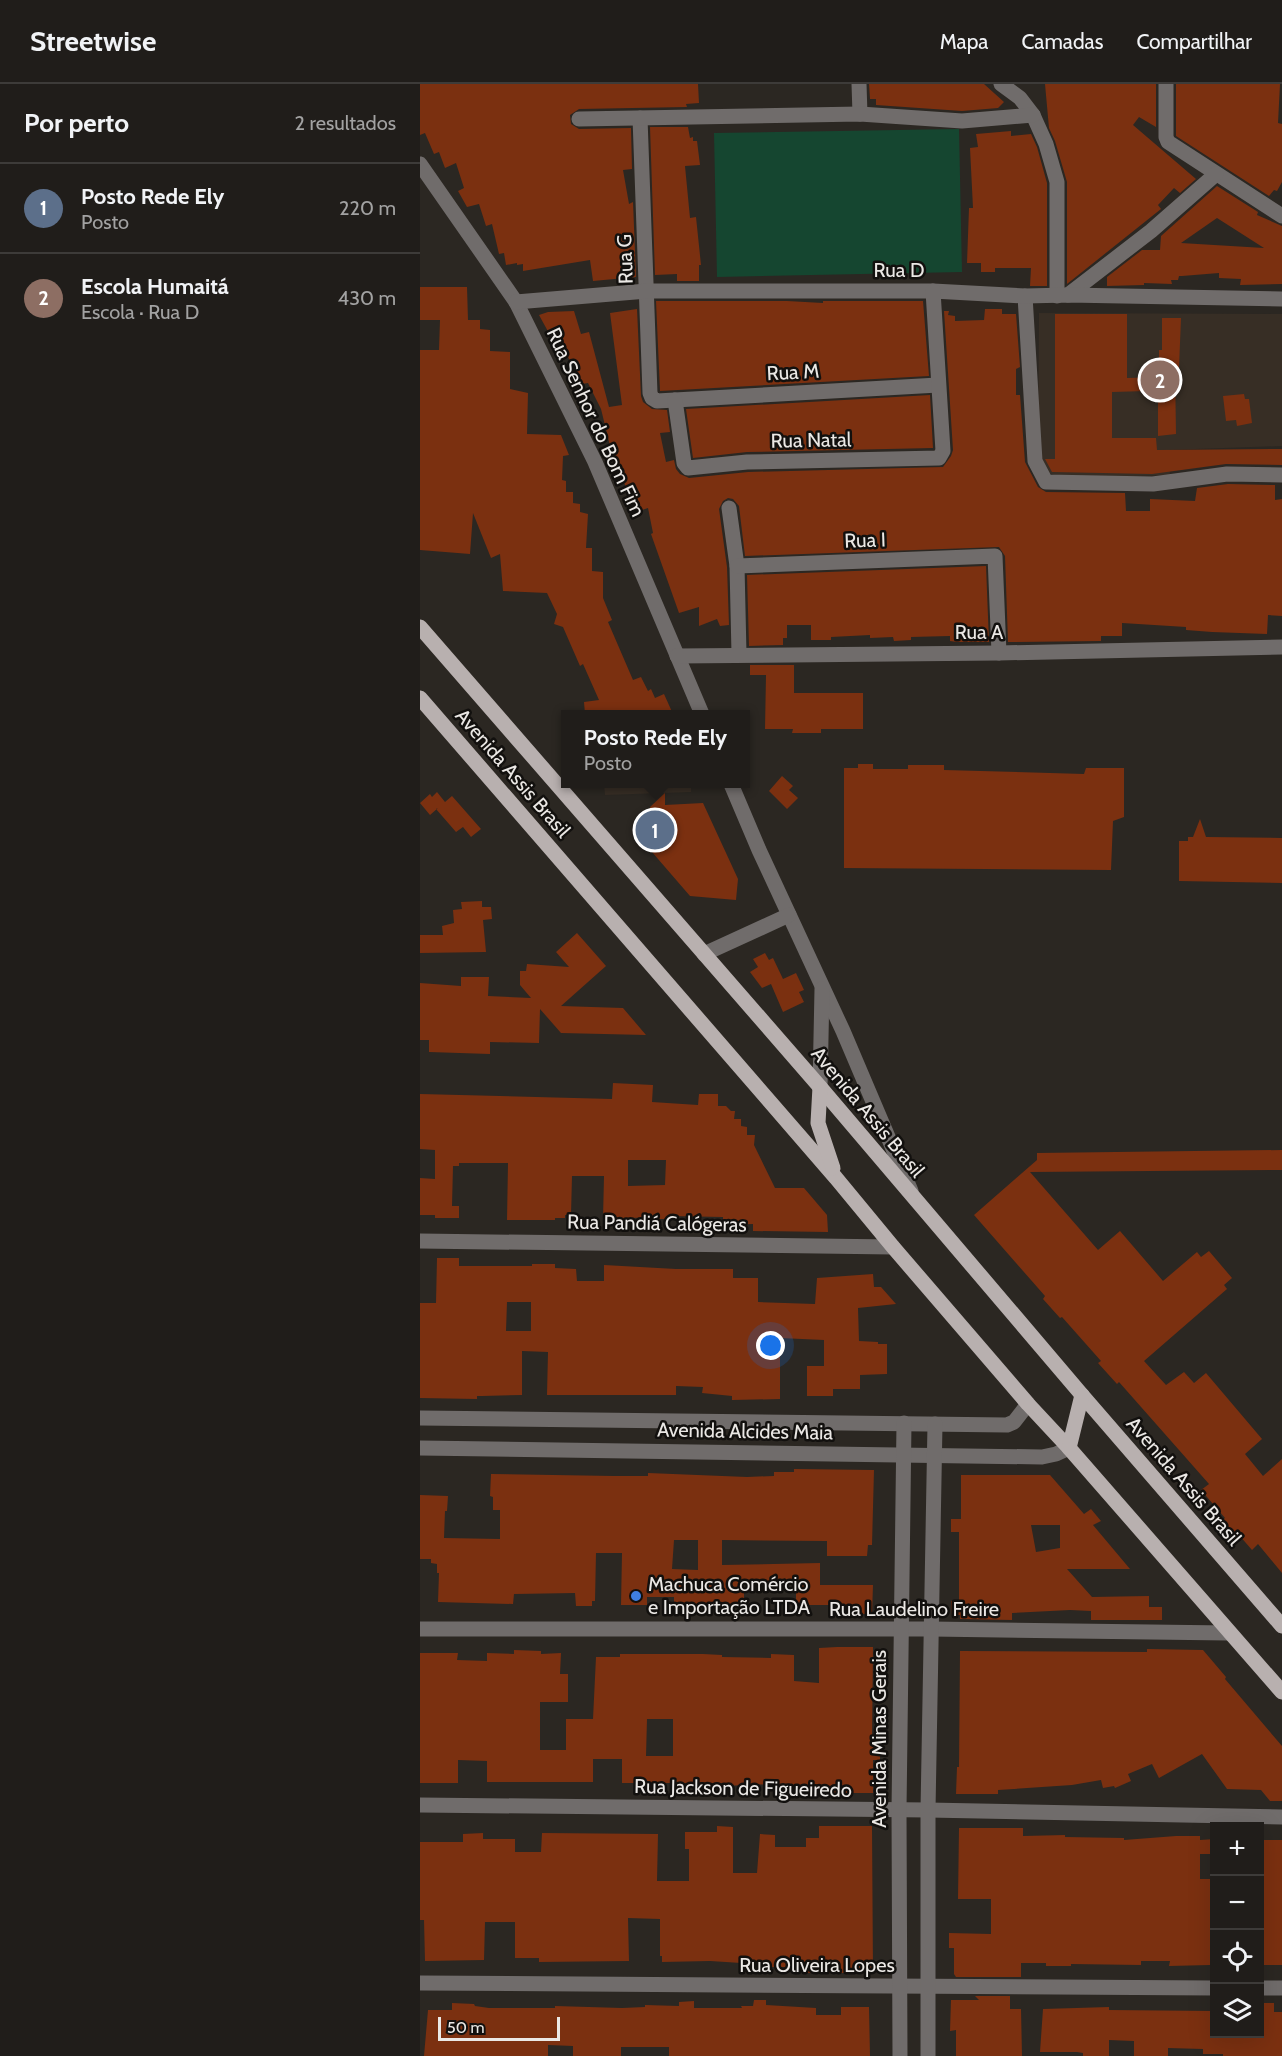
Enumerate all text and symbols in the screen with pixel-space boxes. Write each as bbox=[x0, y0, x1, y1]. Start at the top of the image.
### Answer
text: Streetwise bbox=[30, 24, 156, 58]
text: Mapa bbox=[940, 29, 988, 54]
text: Camadas bbox=[1021, 29, 1103, 54]
text: Compartilhar bbox=[1136, 29, 1252, 54]
text: Por perto bbox=[24, 107, 129, 139]
text: 2 resultados bbox=[295, 111, 396, 135]
text: Posto Rede Ely bbox=[81, 183, 224, 210]
text: 1 bbox=[40, 196, 47, 220]
text: 220 m bbox=[339, 196, 396, 220]
text: Posto bbox=[81, 210, 129, 234]
street label: Rua G bbox=[612, 234, 638, 284]
street label: Rua D bbox=[874, 258, 924, 282]
text: Escola Humaitá bbox=[81, 273, 229, 300]
text: 2 bbox=[38, 286, 49, 310]
text: 430 m bbox=[338, 286, 396, 310]
text: Escola · Rua D bbox=[81, 300, 199, 324]
street label: Rua Senhor do Bom Fim bbox=[542, 324, 650, 520]
pin: 2 bbox=[1140, 358, 1180, 402]
street label: Rua M bbox=[766, 359, 820, 385]
street label: Rua Natal bbox=[770, 427, 852, 453]
street label: Rua I bbox=[844, 527, 886, 553]
street label: Rua A bbox=[955, 620, 1004, 644]
street label: Avenida Assis Brasil bbox=[451, 704, 576, 843]
popup bbox=[561, 710, 750, 788]
text: Posto Rede Ely bbox=[584, 724, 727, 751]
text: Posto bbox=[584, 751, 632, 775]
pin: 1 bbox=[636, 808, 674, 852]
street label: Avenida Assis Brasil bbox=[806, 1042, 930, 1182]
street label: Rua Pandiá Calógeras bbox=[567, 1209, 747, 1237]
your location bbox=[756, 1331, 785, 1360]
street label: Avenida Assis Brasil bbox=[1122, 1412, 1247, 1551]
street label: Avenida Alcides Maia bbox=[657, 1417, 834, 1445]
place label: Machuca Comércio e Importação LTDA bbox=[648, 1572, 811, 1619]
marker: Machuca Comércio e Importação LTDA bbox=[629, 1589, 643, 1603]
street label: Rua Laudelino Freire bbox=[829, 1597, 999, 1621]
street label: Avenida Minas Gerais bbox=[867, 1650, 891, 1828]
street label: Rua Jackson de Figueiredo bbox=[634, 1774, 852, 1802]
map controls bbox=[1210, 1822, 1264, 2038]
button: + bbox=[1210, 1822, 1264, 1876]
button: − bbox=[1210, 1876, 1264, 1930]
button: locate bbox=[1210, 1930, 1264, 1984]
street label: Rua Oliveira Lopes bbox=[739, 1953, 895, 1977]
button: layers bbox=[1210, 1984, 1264, 2038]
scale bar bbox=[438, 2014, 560, 2042]
text: 50 m bbox=[447, 2018, 484, 2037]

